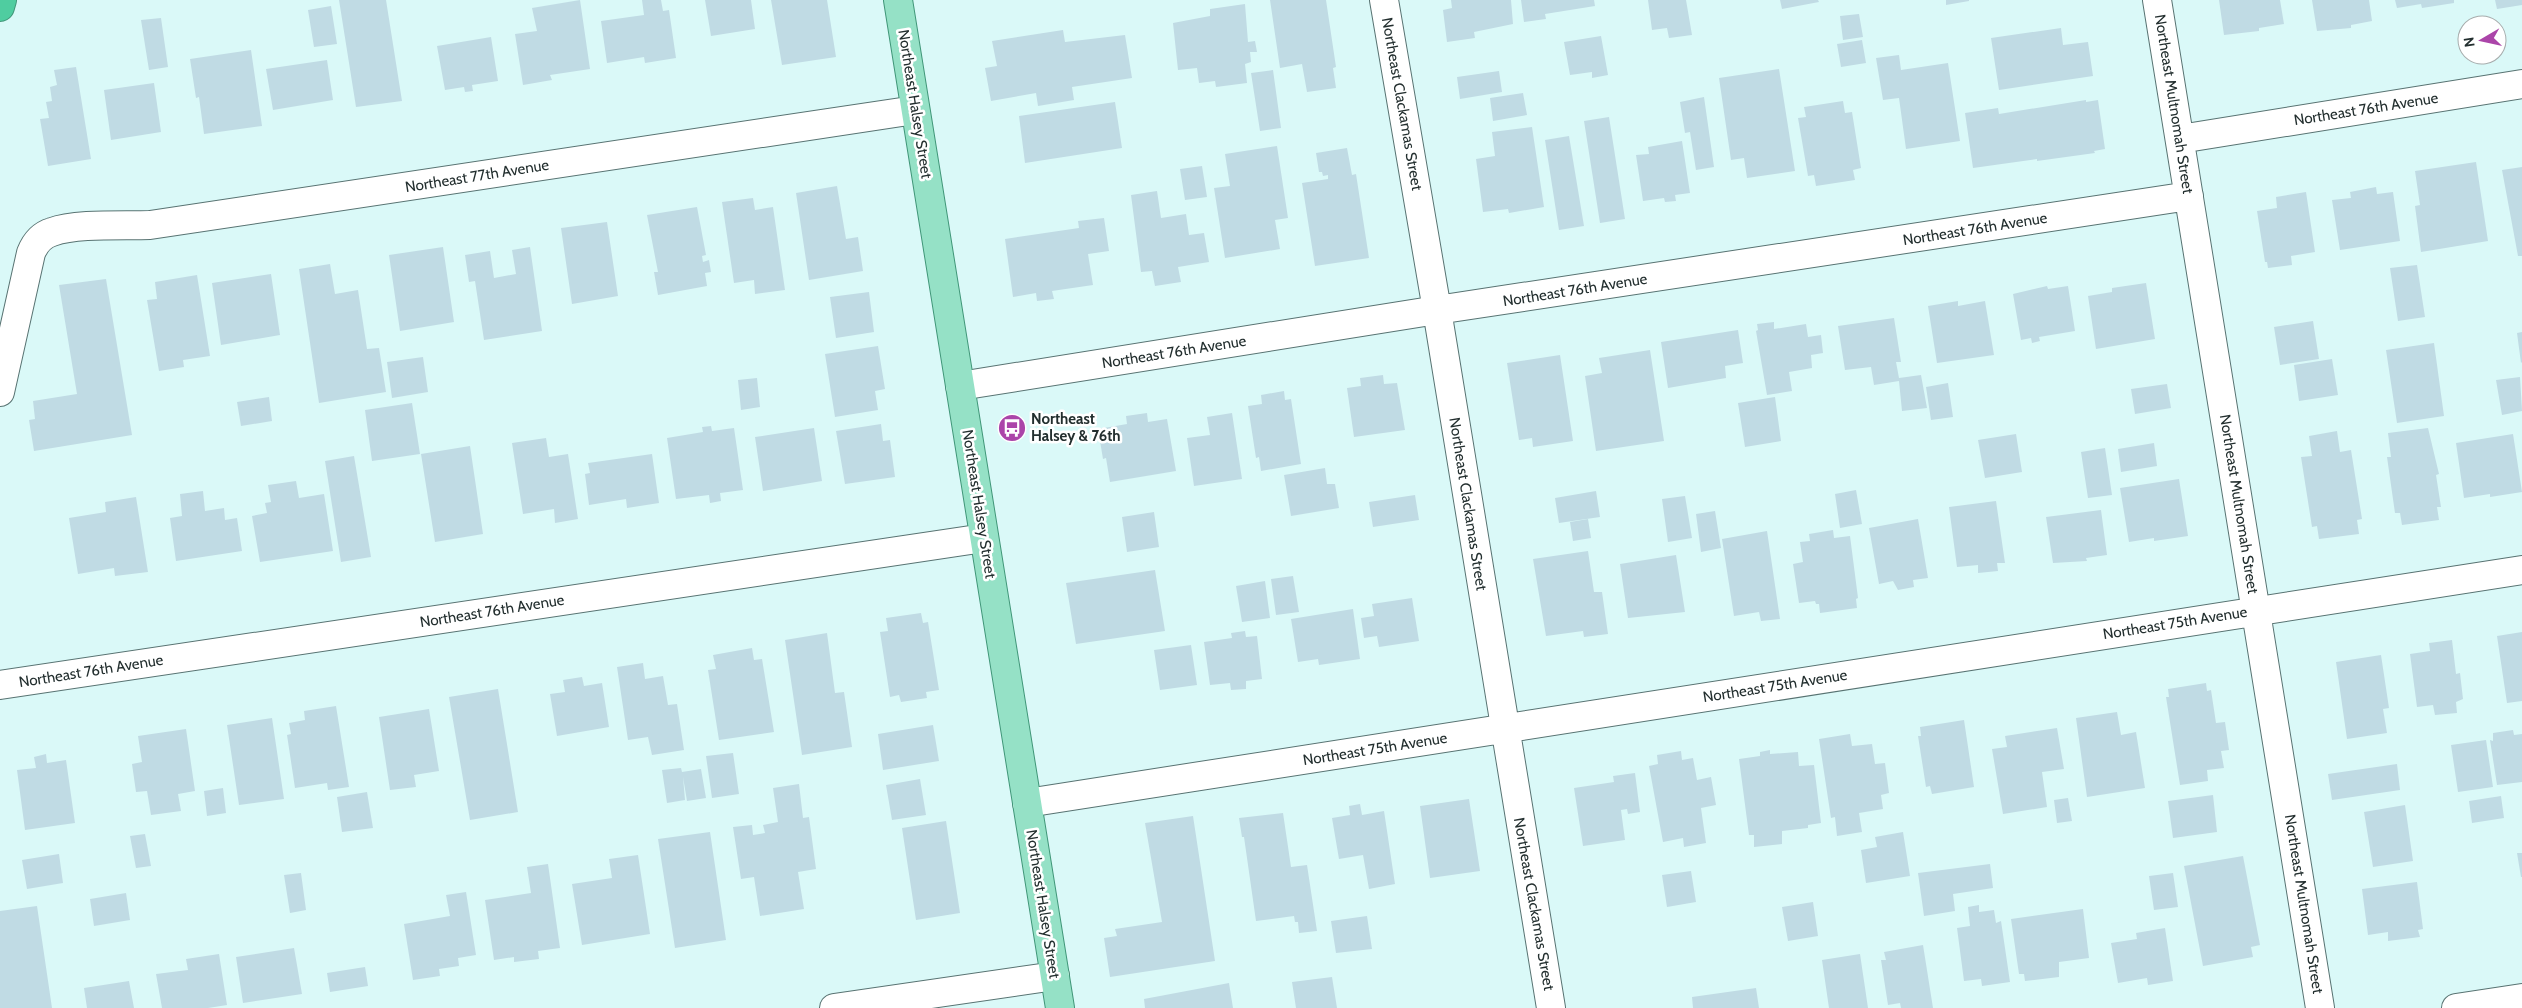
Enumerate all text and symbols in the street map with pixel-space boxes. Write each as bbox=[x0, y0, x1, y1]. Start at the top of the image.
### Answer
street label: Northeast Multnomah Street bbox=[2151, 13, 2197, 195]
north arrow bbox=[2457, 15, 2507, 65]
street label: Northeast Clackamas Street bbox=[1378, 16, 1426, 192]
street label: Northeast Halsey Street bbox=[894, 28, 936, 180]
text: N bbox=[2459, 36, 2479, 48]
street label: Northeast 76th Avenue bbox=[2293, 89, 2440, 129]
street label: Northeast 77th Avenue bbox=[404, 156, 550, 196]
street label: Northeast 76th Avenue bbox=[1902, 209, 2049, 249]
street label: Northeast 76th Avenue bbox=[1502, 270, 1649, 310]
street label: Northeast 76th Avenue bbox=[1101, 332, 1248, 372]
place label: Northeast Halsey & 76th bbox=[1031, 410, 1121, 445]
bus stop icon: Northeast Halsey & 76th bbox=[997, 413, 1027, 443]
street label: Northeast Multnomah Street bbox=[2216, 413, 2262, 595]
street label: Northeast Clackamas Street bbox=[1445, 416, 1491, 592]
street label: Northeast Halsey Street bbox=[958, 428, 1000, 580]
street label: Northeast 76th Avenue bbox=[419, 591, 566, 631]
street label: Northeast 75th Avenue bbox=[2102, 603, 2249, 643]
street label: Northeast 76th Avenue bbox=[18, 651, 165, 691]
street label: Northeast 75th Avenue bbox=[1702, 666, 1849, 706]
street label: Northeast 75th Avenue bbox=[1302, 729, 1449, 769]
street label: Northeast Multnomah Street bbox=[2281, 813, 2327, 995]
street label: Northeast Clackamas Street bbox=[1510, 816, 1558, 992]
street label: Northeast Halsey Street bbox=[1022, 828, 1064, 980]

